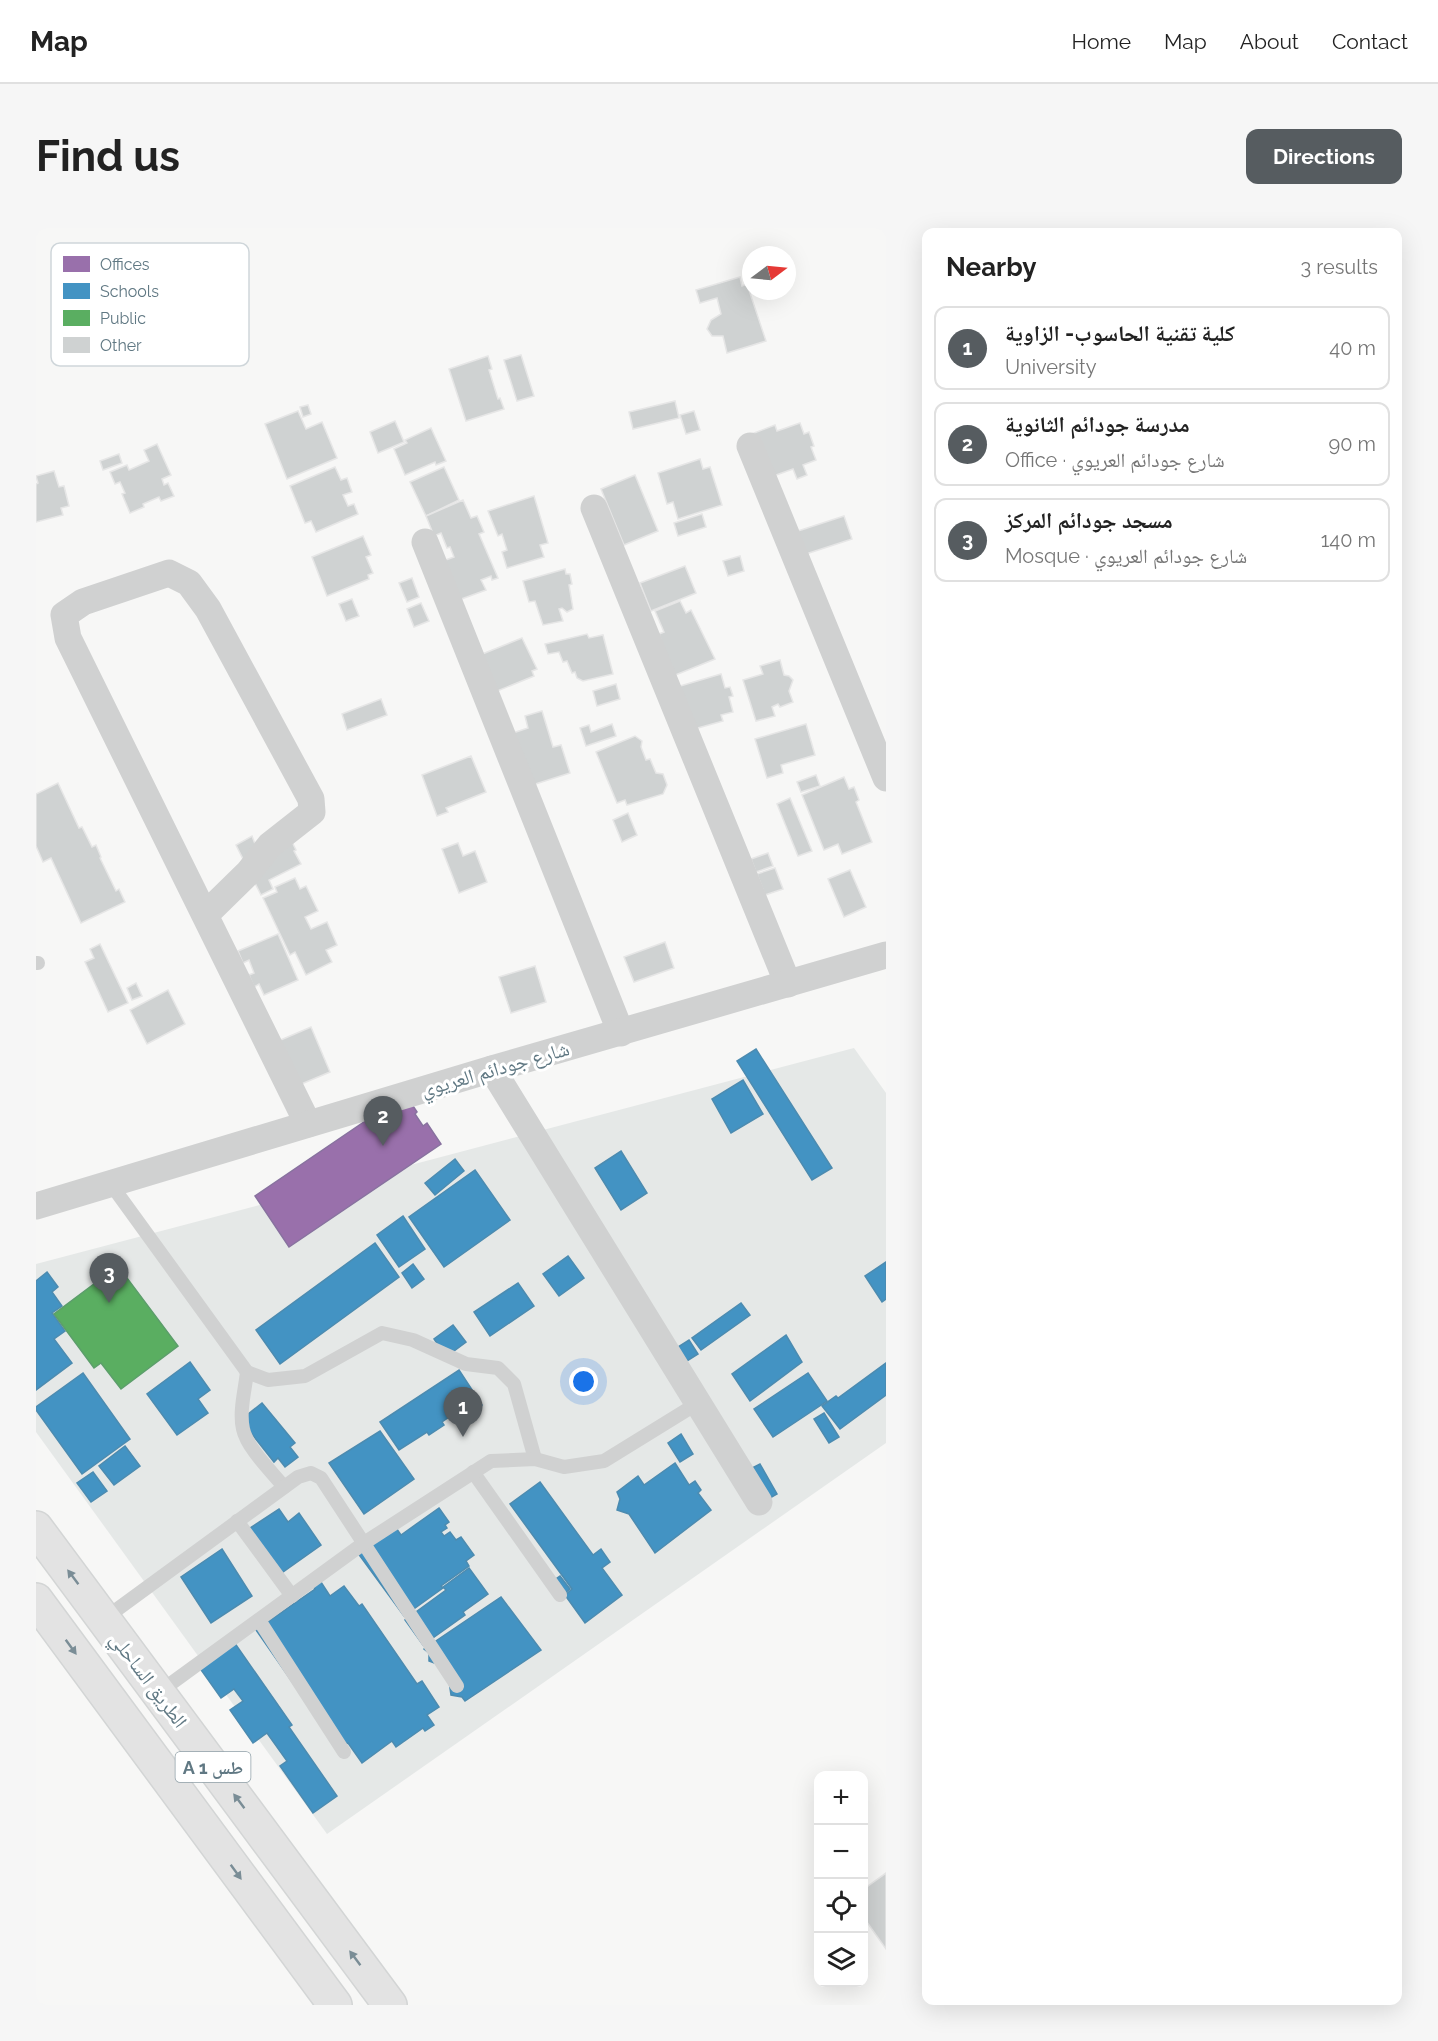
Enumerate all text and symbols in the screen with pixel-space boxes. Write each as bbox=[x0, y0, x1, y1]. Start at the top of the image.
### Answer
text: Map bbox=[30, 25, 88, 58]
text: Home bbox=[1072, 29, 1131, 54]
text: Map bbox=[1164, 29, 1207, 54]
text: About bbox=[1240, 29, 1299, 54]
text: Contact bbox=[1332, 29, 1408, 54]
button: Directions bbox=[1246, 129, 1402, 184]
text: Find us bbox=[36, 132, 180, 181]
legend bbox=[51, 243, 249, 366]
north arrow bbox=[742, 246, 796, 300]
text: Nearby bbox=[946, 252, 1036, 282]
text: Offices bbox=[100, 255, 150, 274]
text: 3 results bbox=[1300, 255, 1378, 279]
text: Schools bbox=[100, 282, 159, 301]
text: Public bbox=[100, 309, 146, 328]
text: كلية تقنية الحاسوب- الزاوية bbox=[1005, 320, 1235, 346]
text: Other bbox=[100, 336, 142, 355]
text: 1 bbox=[963, 336, 972, 360]
text: 40 m bbox=[1329, 336, 1376, 360]
text: University bbox=[1005, 355, 1097, 379]
text: مدرسة جودائم الثانوية bbox=[1005, 411, 1190, 437]
text: 2 bbox=[962, 432, 973, 456]
text: 90 m bbox=[1329, 432, 1376, 456]
text: Office · شارع جودائم العريوي bbox=[1005, 448, 1225, 472]
text: مسجد جودائم المركز bbox=[1005, 507, 1173, 533]
text: 3 bbox=[962, 528, 973, 552]
text: 140 m bbox=[1321, 528, 1376, 552]
text: Mosque · شارع جودائم العريوي bbox=[1005, 544, 1247, 568]
street label: شارع جودائم العريوي bbox=[418, 1036, 573, 1106]
pin: 2 bbox=[364, 1096, 402, 1146]
pin: 3 bbox=[90, 1254, 128, 1303]
your location bbox=[569, 1367, 598, 1396]
pin: 1 bbox=[444, 1388, 482, 1437]
one-way arrow bbox=[67, 1570, 79, 1585]
street label: الطريق الساحلي bbox=[102, 1628, 193, 1735]
one-way arrow bbox=[65, 1639, 77, 1655]
road number: A 1 طس bbox=[176, 1752, 250, 1782]
map controls bbox=[814, 1771, 868, 1987]
button: + bbox=[814, 1771, 868, 1825]
one-way arrow bbox=[233, 1794, 245, 1810]
button: − bbox=[814, 1825, 868, 1879]
one-way arrow bbox=[230, 1864, 242, 1879]
button: locate bbox=[814, 1879, 868, 1933]
button: layers bbox=[814, 1933, 868, 1987]
one-way arrow bbox=[349, 1950, 361, 1966]

